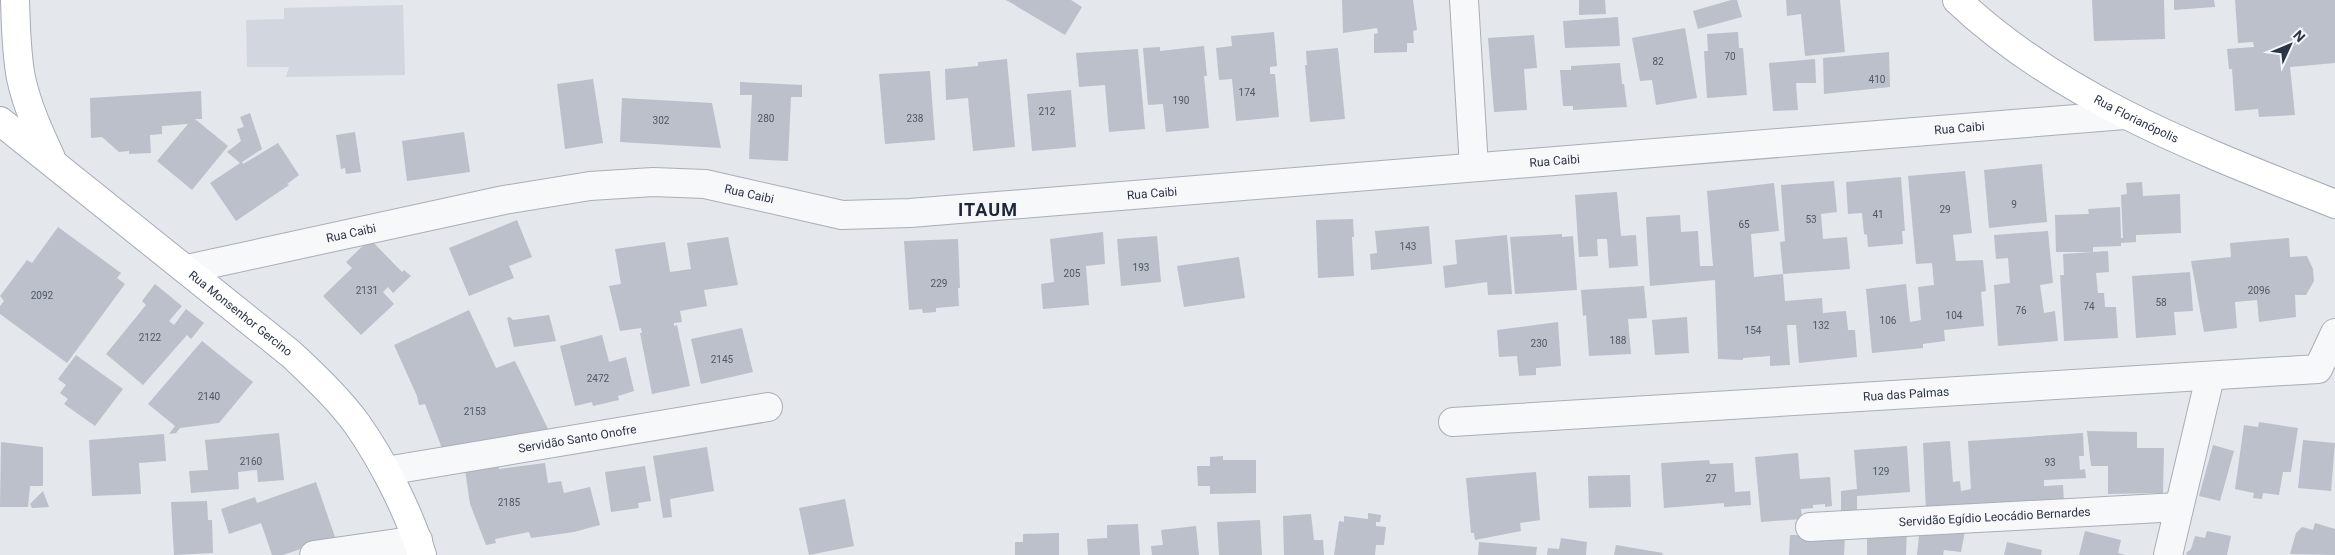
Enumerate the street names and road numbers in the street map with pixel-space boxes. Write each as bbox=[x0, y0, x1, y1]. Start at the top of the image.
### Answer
street label: Rua Florianópolis bbox=[2091, 92, 2181, 146]
street label: Rua Caibi bbox=[1934, 119, 1985, 137]
street label: Rua Caibi bbox=[1529, 152, 1580, 170]
street label: Rua Caibi bbox=[723, 182, 775, 206]
street label: Rua Caibi bbox=[1126, 184, 1178, 202]
street label: Rua Caibi bbox=[325, 221, 377, 245]
street label: Rua Monsenhor Gercino bbox=[186, 268, 295, 359]
street label: Rua das Palmas bbox=[1863, 385, 1950, 404]
street label: Servidão Santo Onofre bbox=[517, 422, 638, 456]
street label: Servidão Egídio Leocádio Bernardes bbox=[1898, 505, 2091, 529]

